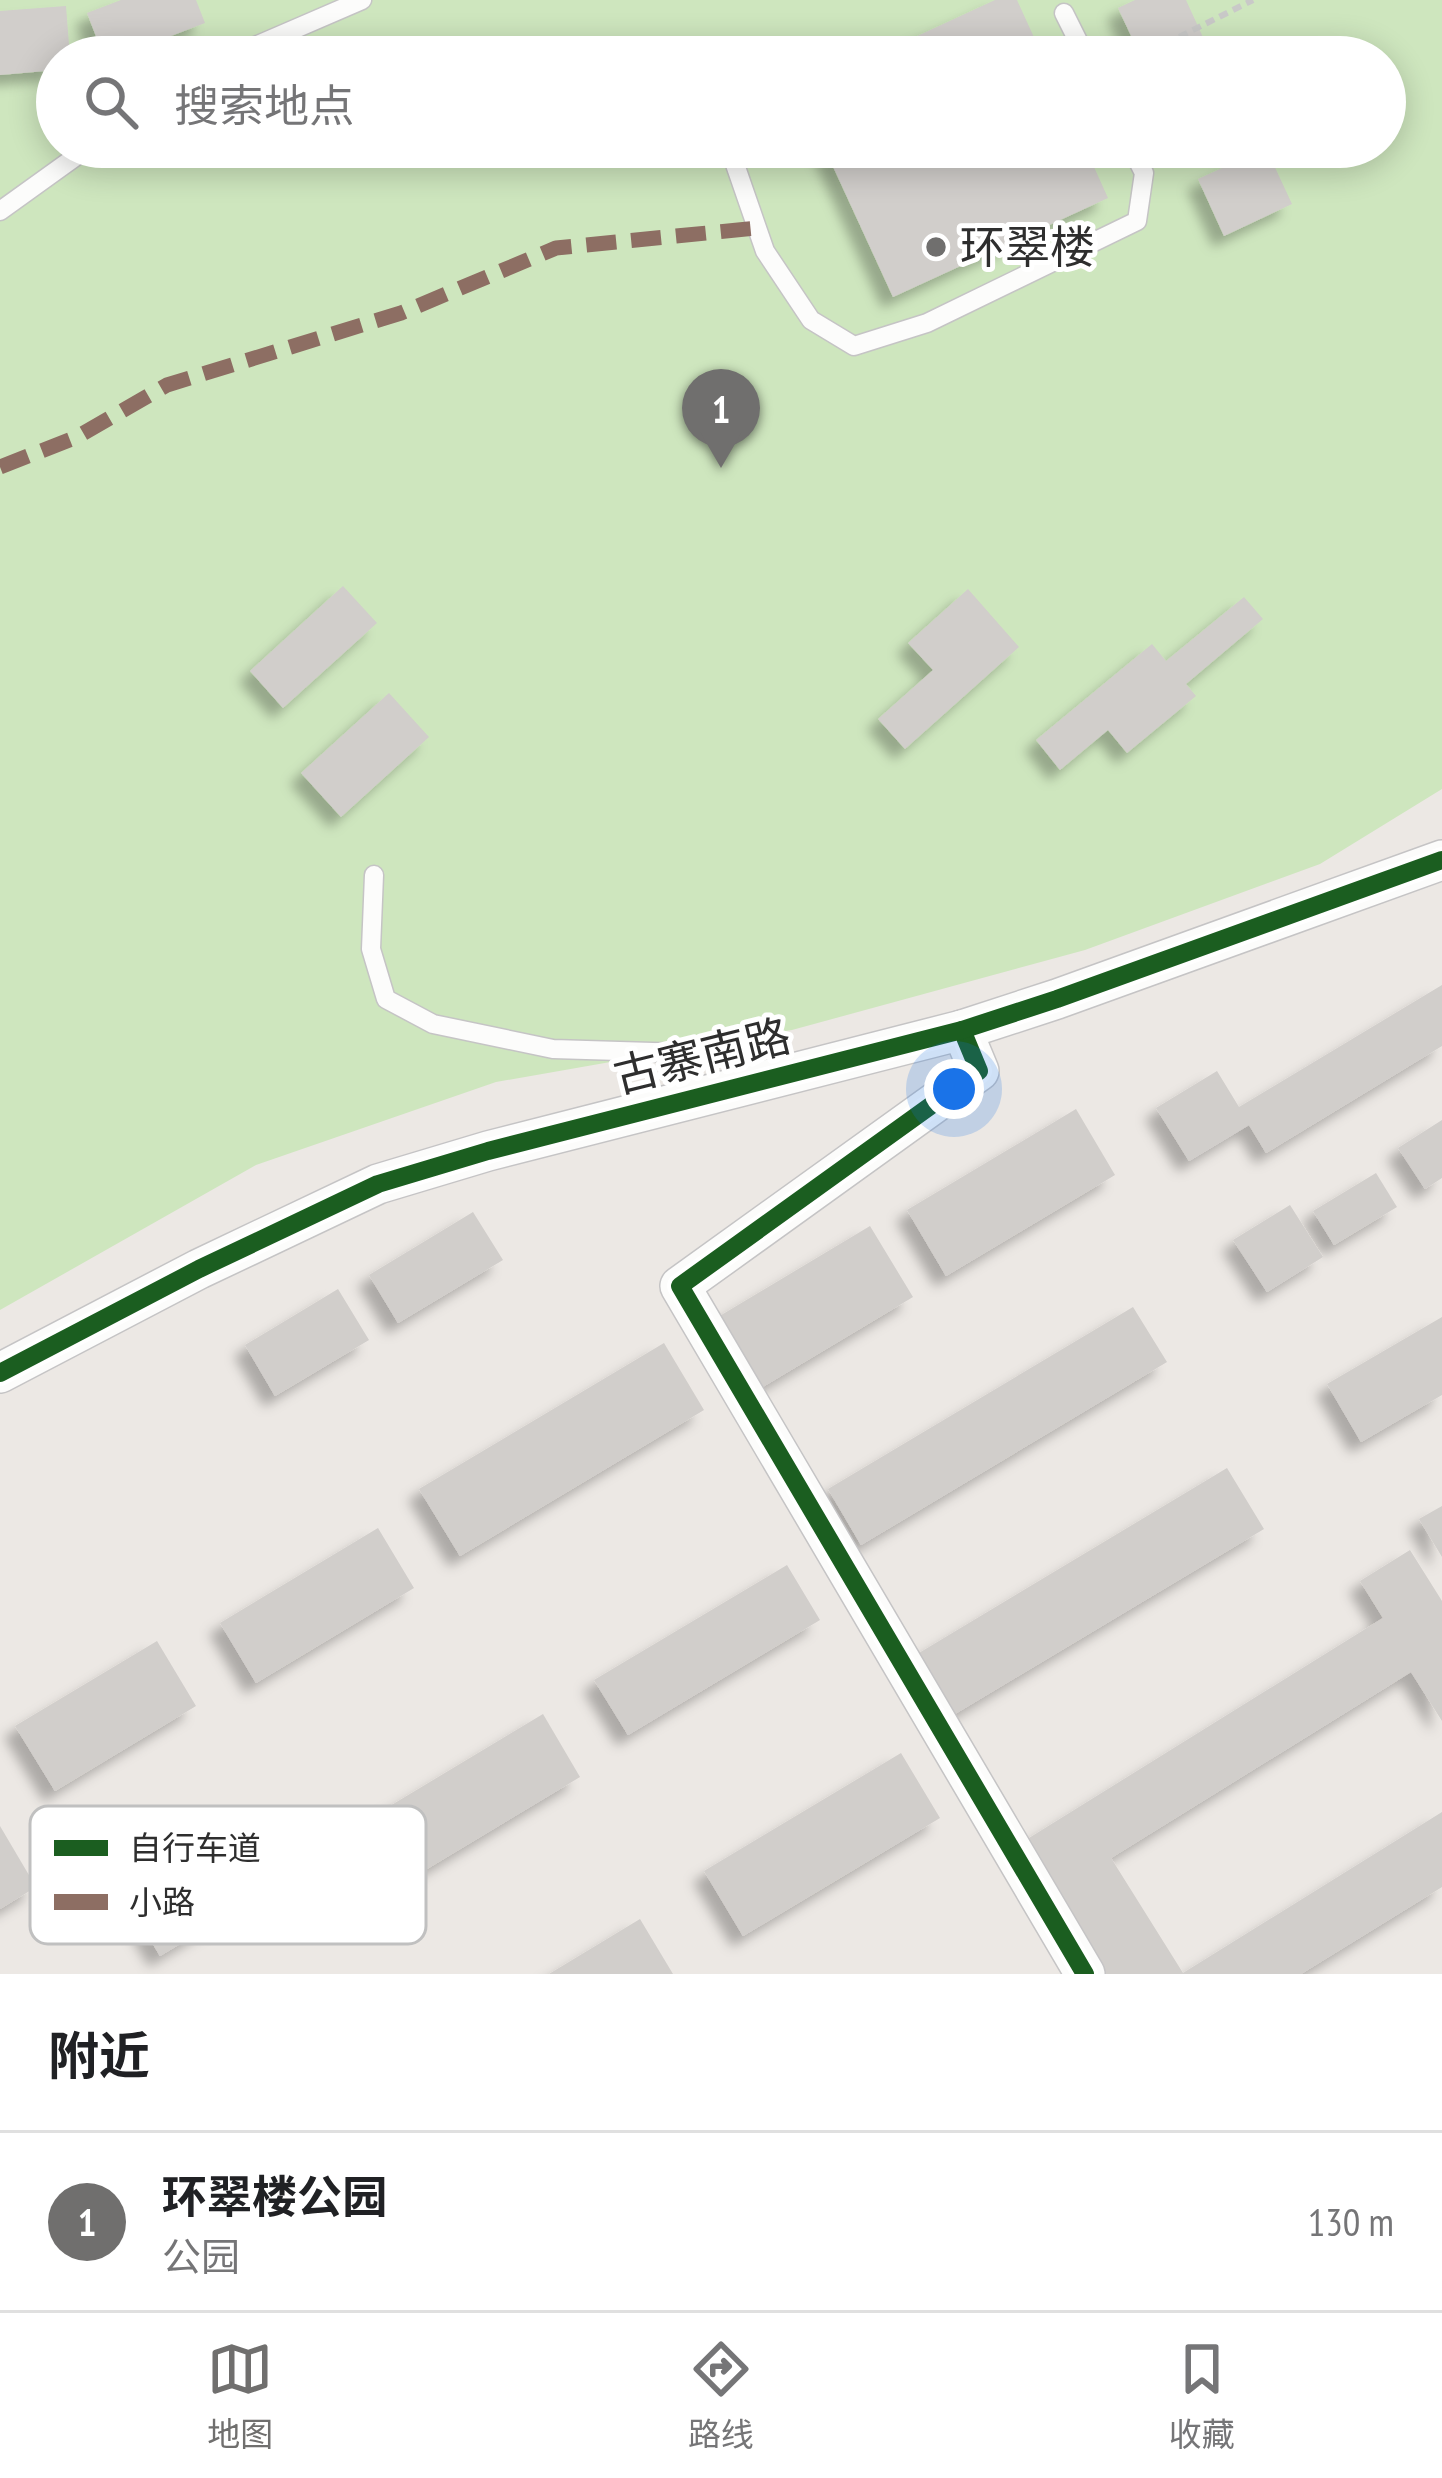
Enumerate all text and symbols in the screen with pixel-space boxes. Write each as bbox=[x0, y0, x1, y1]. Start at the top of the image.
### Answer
search box bbox=[36, 36, 1406, 168]
icon: search bbox=[78, 69, 144, 135]
text: 搜索地点 bbox=[174, 76, 354, 134]
place label: 环翠楼 bbox=[960, 217, 1095, 275]
marker: 环翠楼 bbox=[923, 234, 949, 260]
pin: 1 bbox=[682, 369, 760, 468]
street label: 古寨南路 bbox=[607, 1005, 796, 1105]
your location bbox=[924, 1059, 984, 1119]
legend bbox=[30, 1806, 426, 1944]
text: 自行车道 bbox=[129, 1826, 261, 1869]
text: 小路 bbox=[129, 1880, 195, 1923]
text: 附近 bbox=[48, 2022, 150, 2088]
text: 环翠楼公园 bbox=[162, 2167, 387, 2225]
text: 1 bbox=[78, 2196, 96, 2247]
text: 130 m bbox=[1308, 2196, 1394, 2247]
text: 公园 bbox=[162, 2231, 240, 2282]
tab: 地图 bbox=[207, 2336, 273, 2456]
tab: 路线 bbox=[688, 2336, 754, 2456]
tab: 收藏 bbox=[1169, 2336, 1235, 2456]

